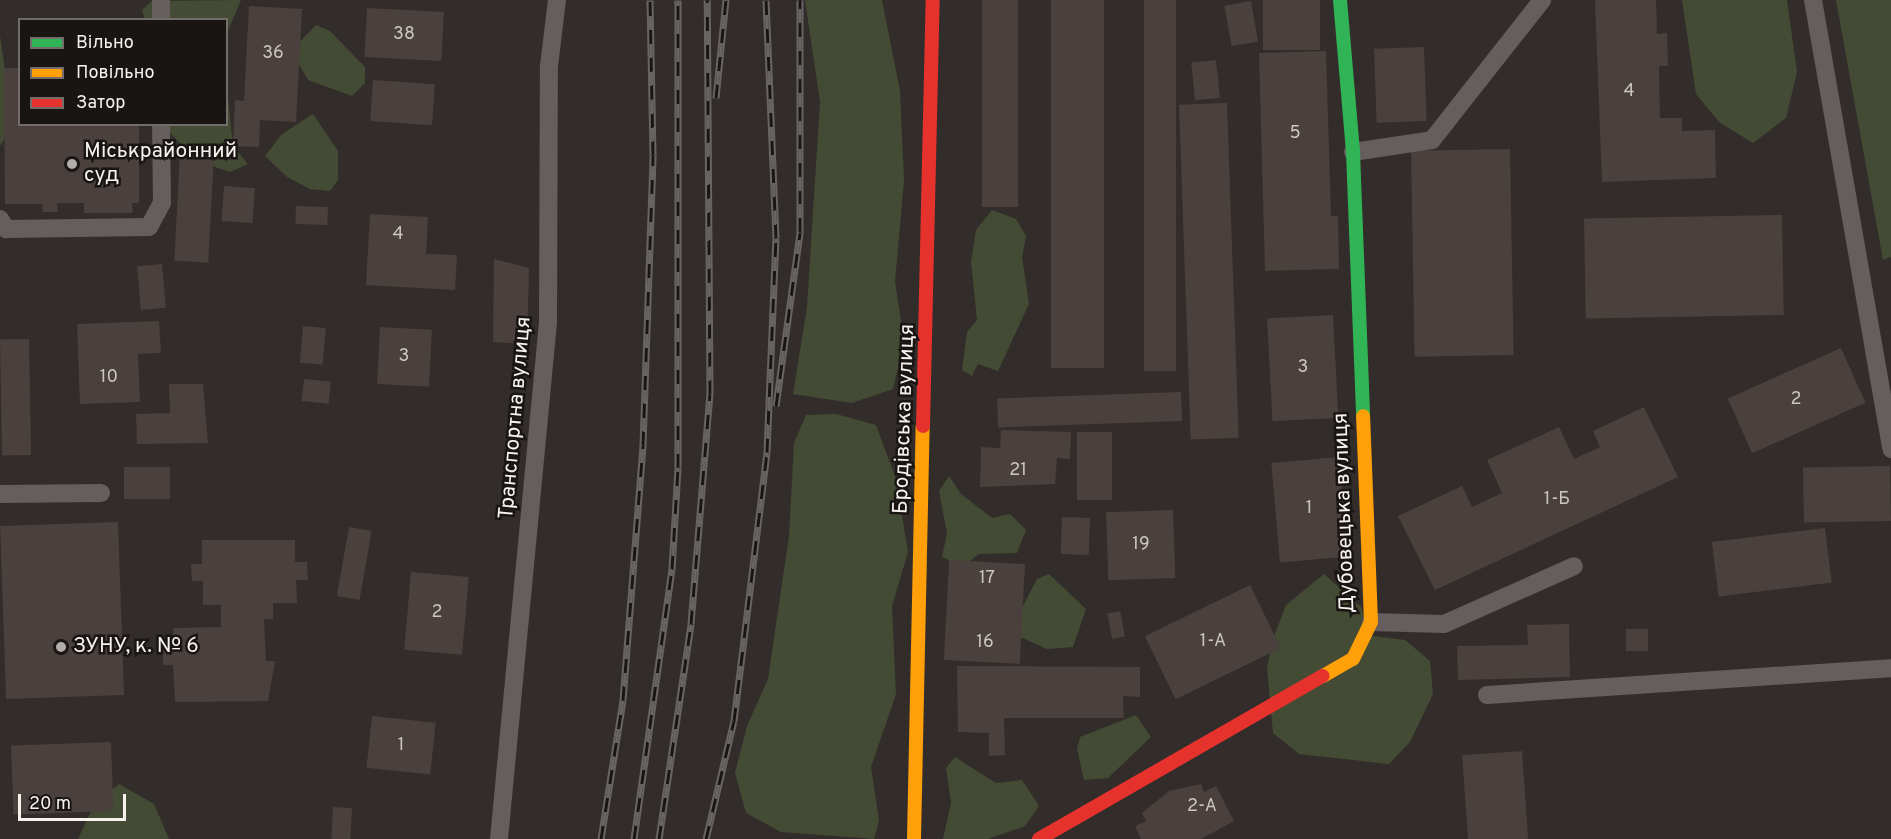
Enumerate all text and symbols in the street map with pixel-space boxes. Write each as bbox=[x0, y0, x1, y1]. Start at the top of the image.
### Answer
legend bbox=[18, 18, 228, 126]
house number: 38 bbox=[393, 24, 415, 46]
text: Вільно bbox=[76, 32, 134, 55]
house number: 36 bbox=[262, 43, 284, 65]
text: Повільно bbox=[76, 62, 155, 85]
house number: 4 bbox=[1623, 81, 1635, 103]
text: Затор bbox=[76, 92, 125, 115]
house number: 5 bbox=[1289, 123, 1301, 145]
place label: Міськрайонний суд bbox=[84, 139, 237, 189]
marker: Міськрайонний суд bbox=[65, 157, 79, 171]
house number: 4 bbox=[392, 224, 404, 246]
street label: Транспортна вулиця bbox=[495, 316, 537, 520]
street label: Бродівська вулиця bbox=[889, 323, 921, 515]
house number: 3 bbox=[399, 346, 409, 368]
house number: 3 bbox=[1298, 357, 1308, 379]
house number: 10 bbox=[100, 367, 118, 389]
house number: 2 bbox=[1790, 389, 1802, 411]
street label: Дубовецька вулиця bbox=[1329, 412, 1361, 614]
house number: 21 bbox=[1009, 460, 1027, 482]
house number: 1-Б bbox=[1544, 489, 1570, 511]
house number: 1 bbox=[1306, 498, 1312, 520]
house number: 19 bbox=[1132, 534, 1150, 556]
house number: 17 bbox=[979, 568, 995, 590]
house number: 2 bbox=[431, 602, 443, 624]
house number: 1-А bbox=[1200, 631, 1226, 653]
house number: 16 bbox=[976, 632, 994, 654]
place label: ЗУНУ, к. № 6 bbox=[73, 634, 199, 660]
marker: ЗУНУ, к. № 6 bbox=[54, 640, 68, 654]
house number: 1 bbox=[398, 735, 404, 757]
scale bar bbox=[21, 782, 129, 820]
text: 20 m bbox=[29, 793, 71, 816]
house number: 2-А bbox=[1187, 796, 1217, 818]

